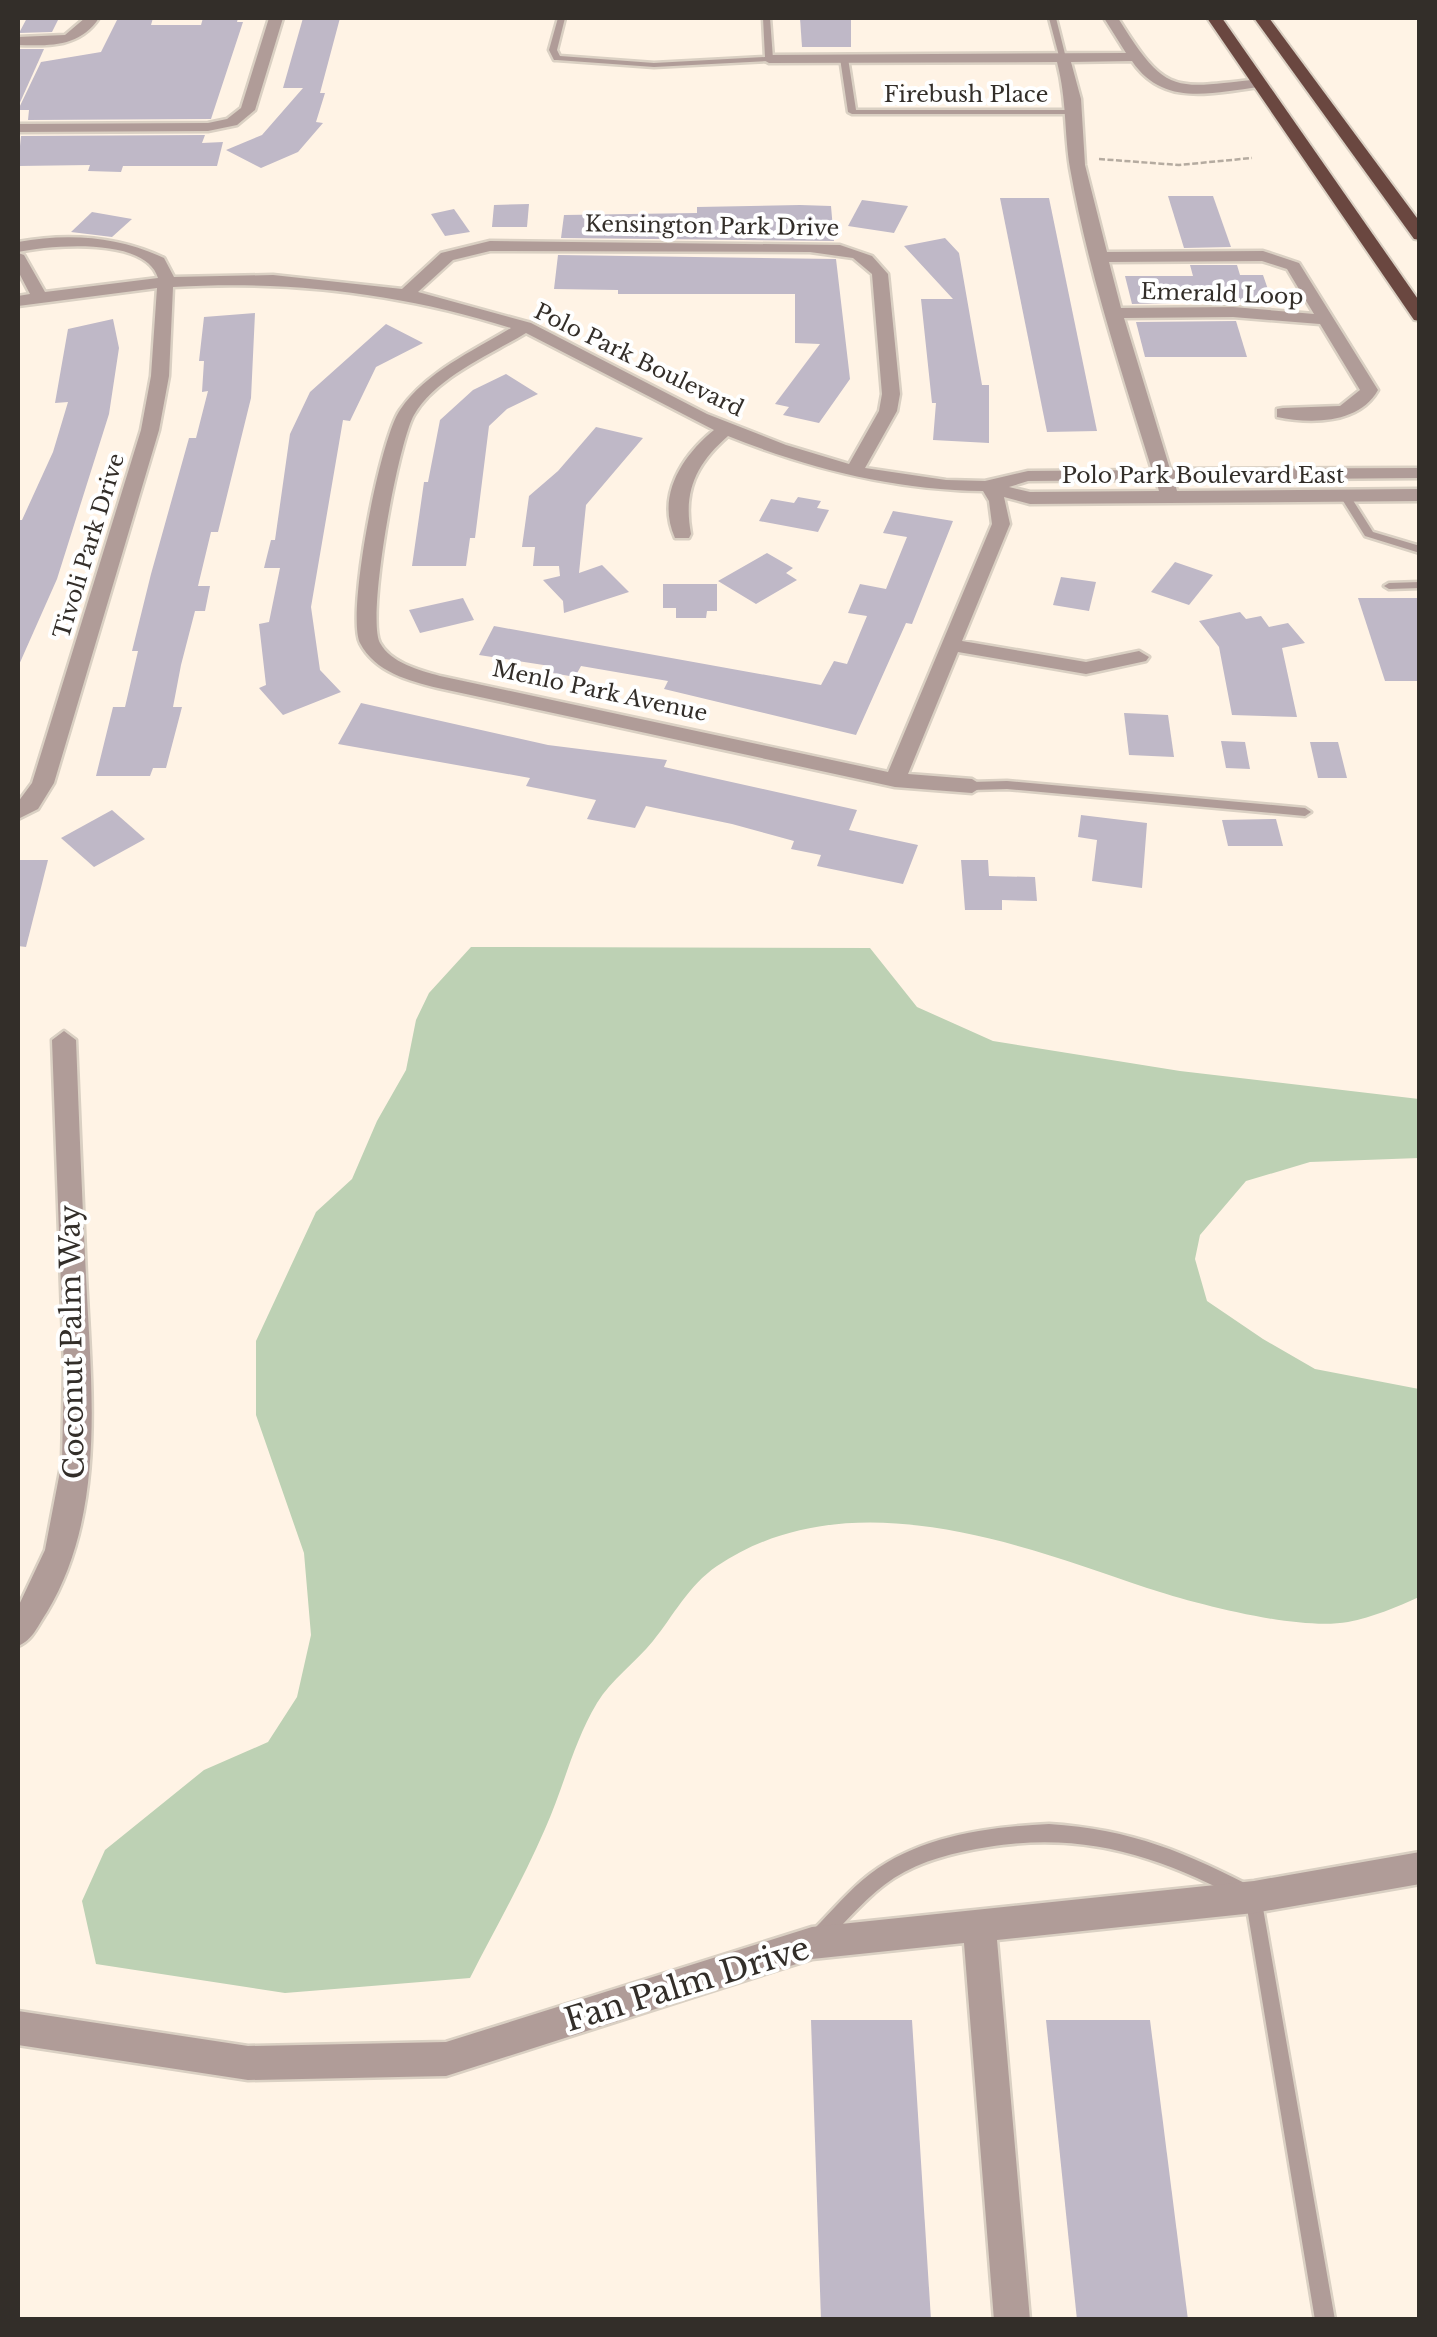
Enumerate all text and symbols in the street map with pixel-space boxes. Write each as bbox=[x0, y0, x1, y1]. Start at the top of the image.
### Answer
street label: Firebush Place bbox=[884, 81, 1048, 108]
street label: Kensington Park Drive bbox=[585, 210, 839, 242]
street label: Emerald Loop bbox=[1140, 278, 1304, 310]
street label: Polo Park Boulevard bbox=[530, 298, 748, 423]
street label: Tivoli Park Drive bbox=[48, 450, 130, 642]
street label: Polo Park Boulevard East bbox=[1062, 462, 1345, 489]
street label: Menlo Park Avenue bbox=[490, 655, 710, 727]
street label: Coconut Palm Way bbox=[52, 1204, 92, 1480]
street label: Fan Palm Drive bbox=[560, 1928, 814, 2040]

